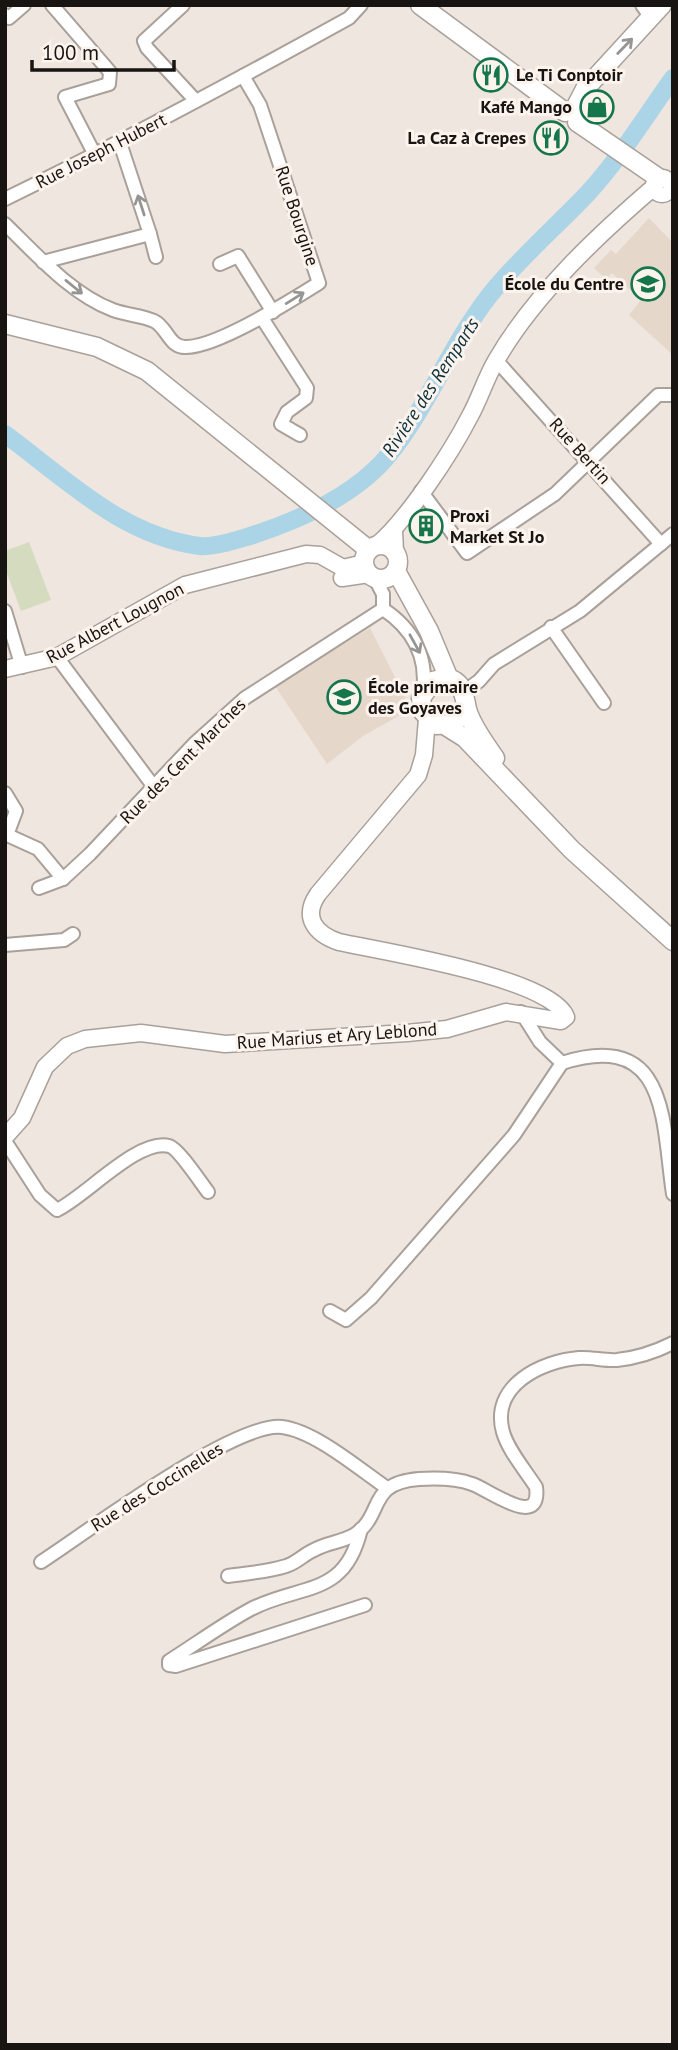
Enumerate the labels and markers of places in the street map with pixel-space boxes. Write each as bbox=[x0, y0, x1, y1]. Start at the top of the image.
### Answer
restaurant icon: Le Ti Conptoir bbox=[472, 56, 510, 94]
place label: Le Ti Conptoir bbox=[516, 63, 623, 86]
shop icon: Kafé Mango bbox=[578, 88, 616, 126]
place label: Kafé Mango bbox=[480, 95, 572, 118]
restaurant icon: La Caz à Crepes bbox=[532, 119, 570, 157]
place label: La Caz à Crepes bbox=[407, 126, 526, 149]
school or university icon: École du Centre bbox=[629, 265, 667, 303]
place label: École du Centre bbox=[505, 272, 624, 295]
place label: Proxi Market St Jo bbox=[450, 504, 545, 548]
building icon: Proxi Market St Jo bbox=[407, 507, 445, 545]
place label: École primaire des Goyaves bbox=[368, 675, 478, 719]
school or university icon: École primaire des Goyaves bbox=[325, 678, 363, 716]

